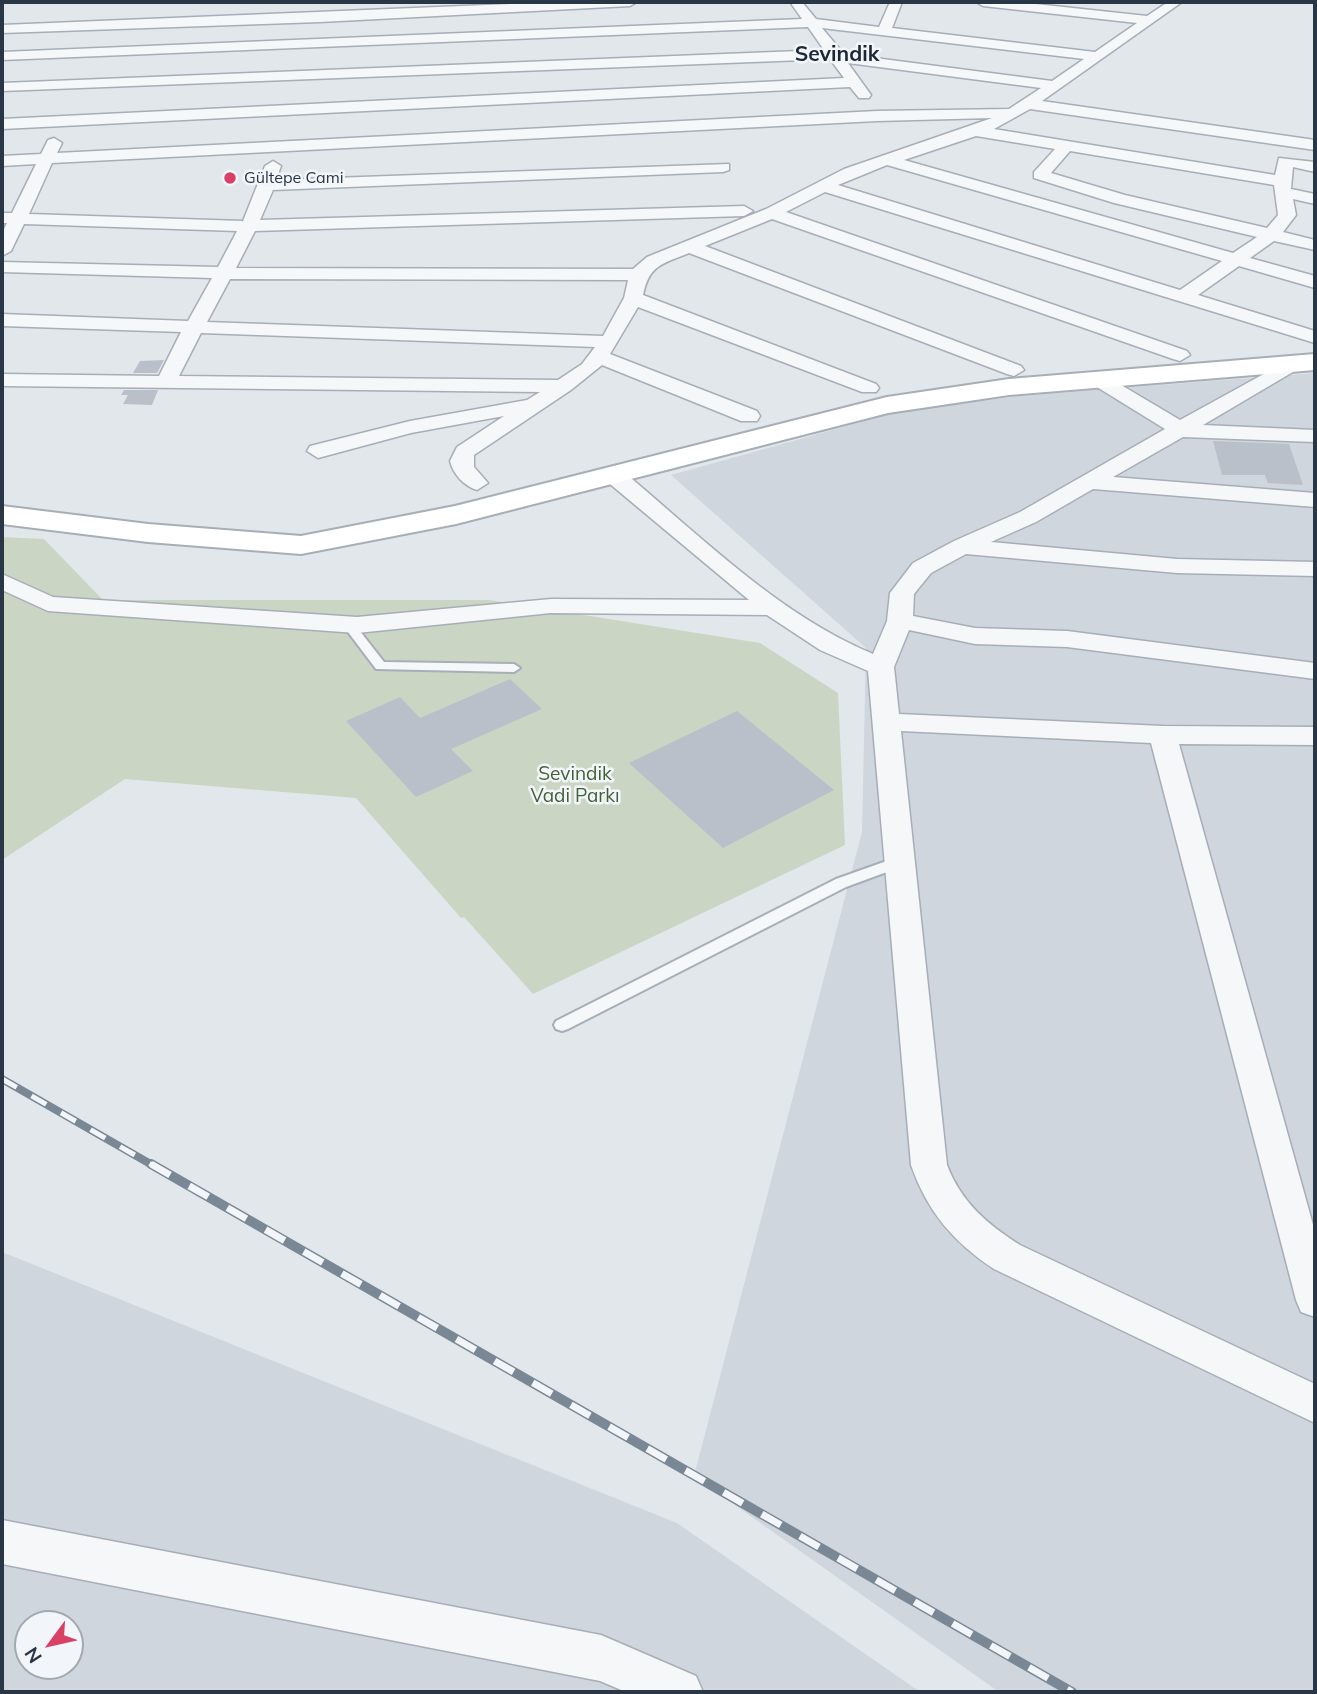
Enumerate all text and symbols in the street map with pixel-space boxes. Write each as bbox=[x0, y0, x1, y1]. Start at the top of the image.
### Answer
district label: Sevindik bbox=[795, 42, 879, 68]
place label: Gültepe Cami bbox=[244, 168, 344, 188]
marker: Gültepe Cami bbox=[222, 170, 238, 186]
park label: Sevindik Vadi Parkı bbox=[531, 763, 619, 807]
north arrow bbox=[14, 1610, 84, 1680]
text: N bbox=[19, 1643, 47, 1668]

